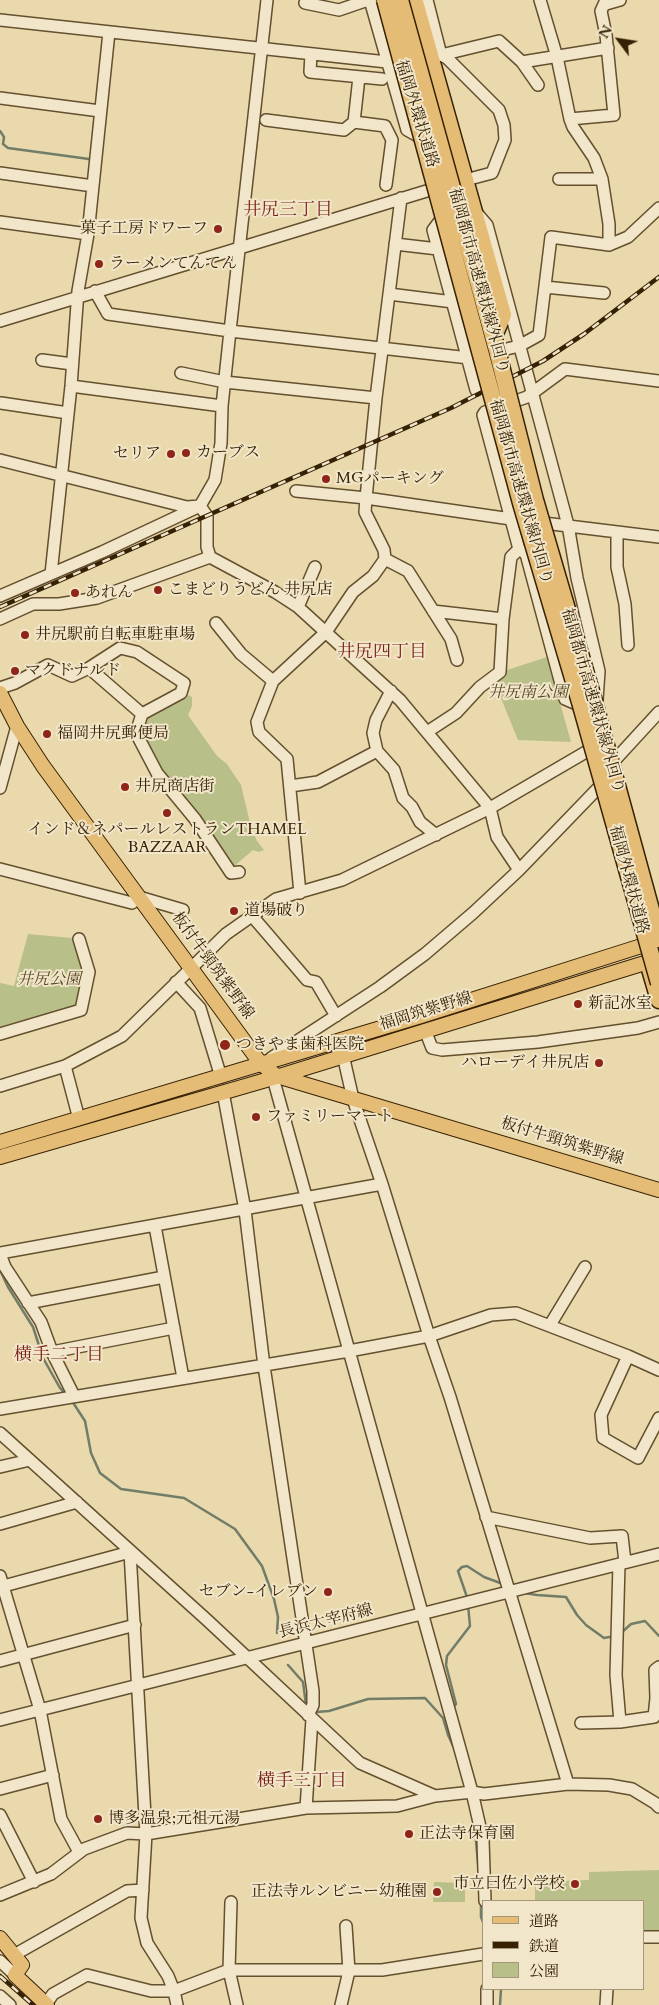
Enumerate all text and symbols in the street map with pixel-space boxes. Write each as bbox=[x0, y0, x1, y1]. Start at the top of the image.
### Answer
north arrow bbox=[594, 15, 644, 65]
text: N bbox=[594, 22, 617, 42]
street label: 福岡外環状道路 bbox=[390, 58, 442, 170]
street label: 福岡都市高速環状線外回り bbox=[444, 186, 512, 376]
district label: 井尻三丁目 bbox=[243, 200, 333, 222]
place label: 菓子工房ドワーフ bbox=[80, 219, 208, 239]
marker: 菓子工房ドワーフ bbox=[212, 223, 224, 235]
place label: ラーメンてんてん bbox=[109, 254, 237, 274]
marker: ラーメンてんてん bbox=[93, 258, 105, 270]
street label: 福岡都市高速環状線内回り bbox=[484, 397, 556, 587]
place label: カーブス bbox=[196, 443, 260, 463]
place label: セリア bbox=[113, 444, 161, 464]
marker: カーブス bbox=[180, 447, 192, 459]
marker: セリア bbox=[165, 448, 177, 460]
place label: MGパーキング bbox=[336, 469, 444, 489]
marker: MGパーキング bbox=[320, 473, 332, 485]
place label: こまどりうどん 井尻店 bbox=[168, 580, 332, 600]
place label: あれん bbox=[85, 583, 133, 603]
marker: こまどりうどん 井尻店 bbox=[152, 584, 164, 596]
marker: あれん bbox=[69, 587, 81, 599]
street label: 福岡都市高速環状線外回り bbox=[556, 606, 628, 796]
place label: 井尻駅前自転車駐車場 bbox=[35, 625, 195, 645]
marker: 井尻駅前自転車駐車場 bbox=[19, 629, 31, 641]
district label: 井尻四丁目 bbox=[337, 642, 427, 664]
place label: マクドナルド bbox=[25, 661, 121, 681]
marker: マクドナルド bbox=[9, 665, 21, 677]
park label: 井尻南公園 bbox=[488, 683, 568, 703]
place label: 福岡井尻郵便局 bbox=[57, 724, 169, 744]
marker: 福岡井尻郵便局 bbox=[41, 728, 53, 740]
place label: 井尻商店街 bbox=[135, 777, 215, 797]
marker: 井尻商店街 bbox=[119, 781, 131, 793]
marker: インド＆ネパールレストランTHAMEL BAZZAAR bbox=[161, 807, 173, 819]
place label: インド＆ネパールレストランTHAMEL BAZZAAR bbox=[27, 820, 307, 858]
street label: 福岡外環状道路 bbox=[604, 823, 652, 937]
place label: 道場破り bbox=[244, 901, 308, 921]
marker: 道場破り bbox=[228, 905, 240, 917]
street label: 板付牛頸筑紫野線 bbox=[167, 909, 257, 1023]
park label: 井尻公園 bbox=[17, 970, 81, 990]
street label: 福岡筑紫野線 bbox=[377, 989, 475, 1035]
place label: 新記冰室 bbox=[588, 994, 652, 1014]
marker: 新記冰室 bbox=[572, 998, 584, 1010]
place label: つきやま歯科医院 bbox=[236, 1035, 364, 1055]
marker: つきやま歯科医院 bbox=[218, 1038, 232, 1052]
place label: ハローデイ井尻店 bbox=[461, 1053, 589, 1073]
marker: ハローデイ井尻店 bbox=[593, 1057, 605, 1069]
place label: ファミリーマート bbox=[266, 1107, 394, 1127]
marker: ファミリーマート bbox=[250, 1111, 262, 1123]
street label: 板付牛頸筑紫野線 bbox=[498, 1114, 626, 1170]
district label: 横手二丁目 bbox=[14, 1345, 104, 1367]
place label: セブン-イレブン bbox=[199, 1582, 318, 1602]
marker: セブン-イレブン bbox=[322, 1586, 334, 1598]
street label: 長浜太宰府線 bbox=[277, 1601, 375, 1643]
district label: 横手三丁目 bbox=[257, 1771, 347, 1793]
place label: 博多温泉;元祖元湯 bbox=[108, 1809, 240, 1829]
marker: 博多温泉;元祖元湯 bbox=[92, 1813, 104, 1825]
place label: 正法寺保育園 bbox=[419, 1824, 515, 1844]
marker: 正法寺保育園 bbox=[403, 1828, 415, 1840]
place label: 市立曰佐小学校 bbox=[453, 1874, 565, 1894]
marker: 市立曰佐小学校 bbox=[569, 1878, 581, 1890]
place label: 正法寺ルンビニー幼稚園 bbox=[251, 1882, 427, 1902]
marker: 正法寺ルンビニー幼稚園 bbox=[431, 1886, 443, 1898]
legend bbox=[482, 1900, 644, 1990]
text: 道路 bbox=[529, 1911, 559, 1931]
text: 鉄道 bbox=[529, 1936, 559, 1956]
text: 公園 bbox=[529, 1961, 559, 1981]

